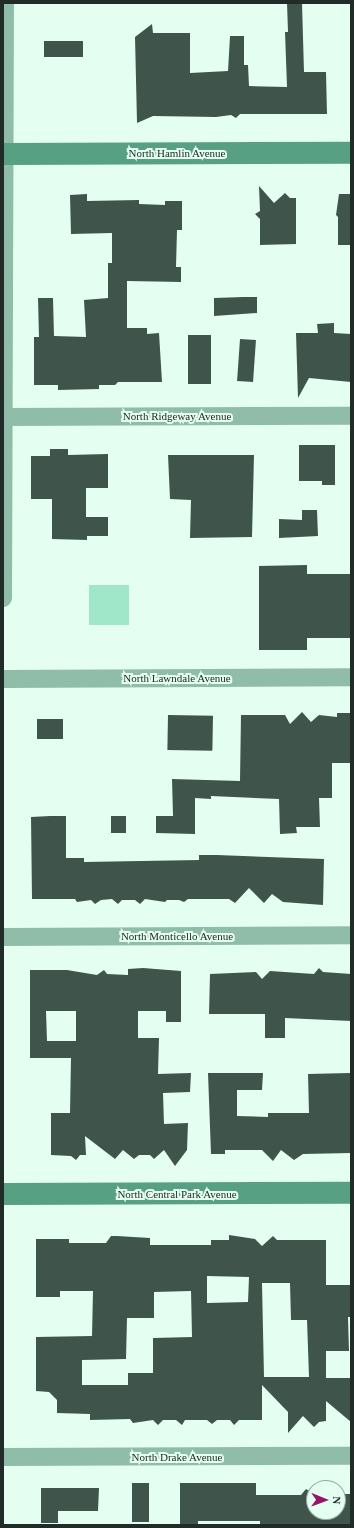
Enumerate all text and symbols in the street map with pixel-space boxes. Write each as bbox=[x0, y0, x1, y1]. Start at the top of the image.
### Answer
street label: North Hamlin Avenue bbox=[128, 146, 226, 160]
street label: North Ridgeway Avenue bbox=[122, 409, 232, 423]
street label: North Lawndale Avenue bbox=[123, 671, 231, 685]
street label: North Monticello Avenue bbox=[121, 929, 233, 943]
street label: North Central Park Avenue bbox=[117, 1187, 237, 1201]
street label: North Drake Avenue bbox=[131, 1450, 223, 1464]
north arrow bbox=[306, 1480, 346, 1520]
text: N bbox=[331, 1496, 343, 1504]

